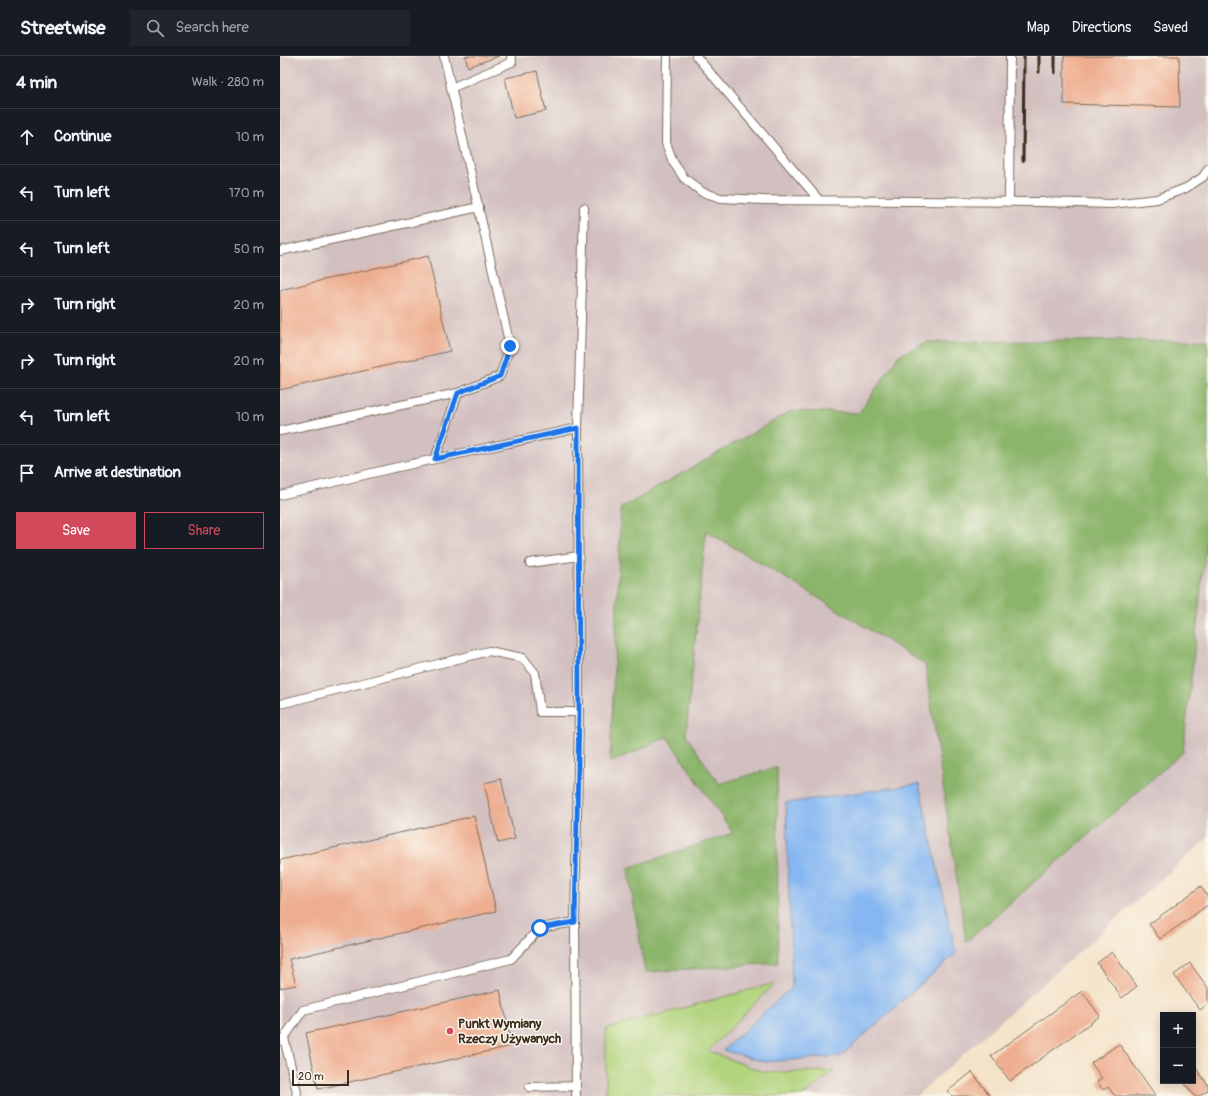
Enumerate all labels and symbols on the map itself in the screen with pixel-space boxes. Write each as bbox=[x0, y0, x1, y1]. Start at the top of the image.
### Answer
route end bbox=[501, 337, 519, 355]
route start bbox=[531, 919, 549, 937]
place label: Punkt Wymiany Rzeczy Używanych bbox=[458, 1016, 561, 1047]
marker: Punkt Wymiany Rzeczy Używanych bbox=[445, 1026, 455, 1036]
scale bar bbox=[292, 1068, 349, 1087]

